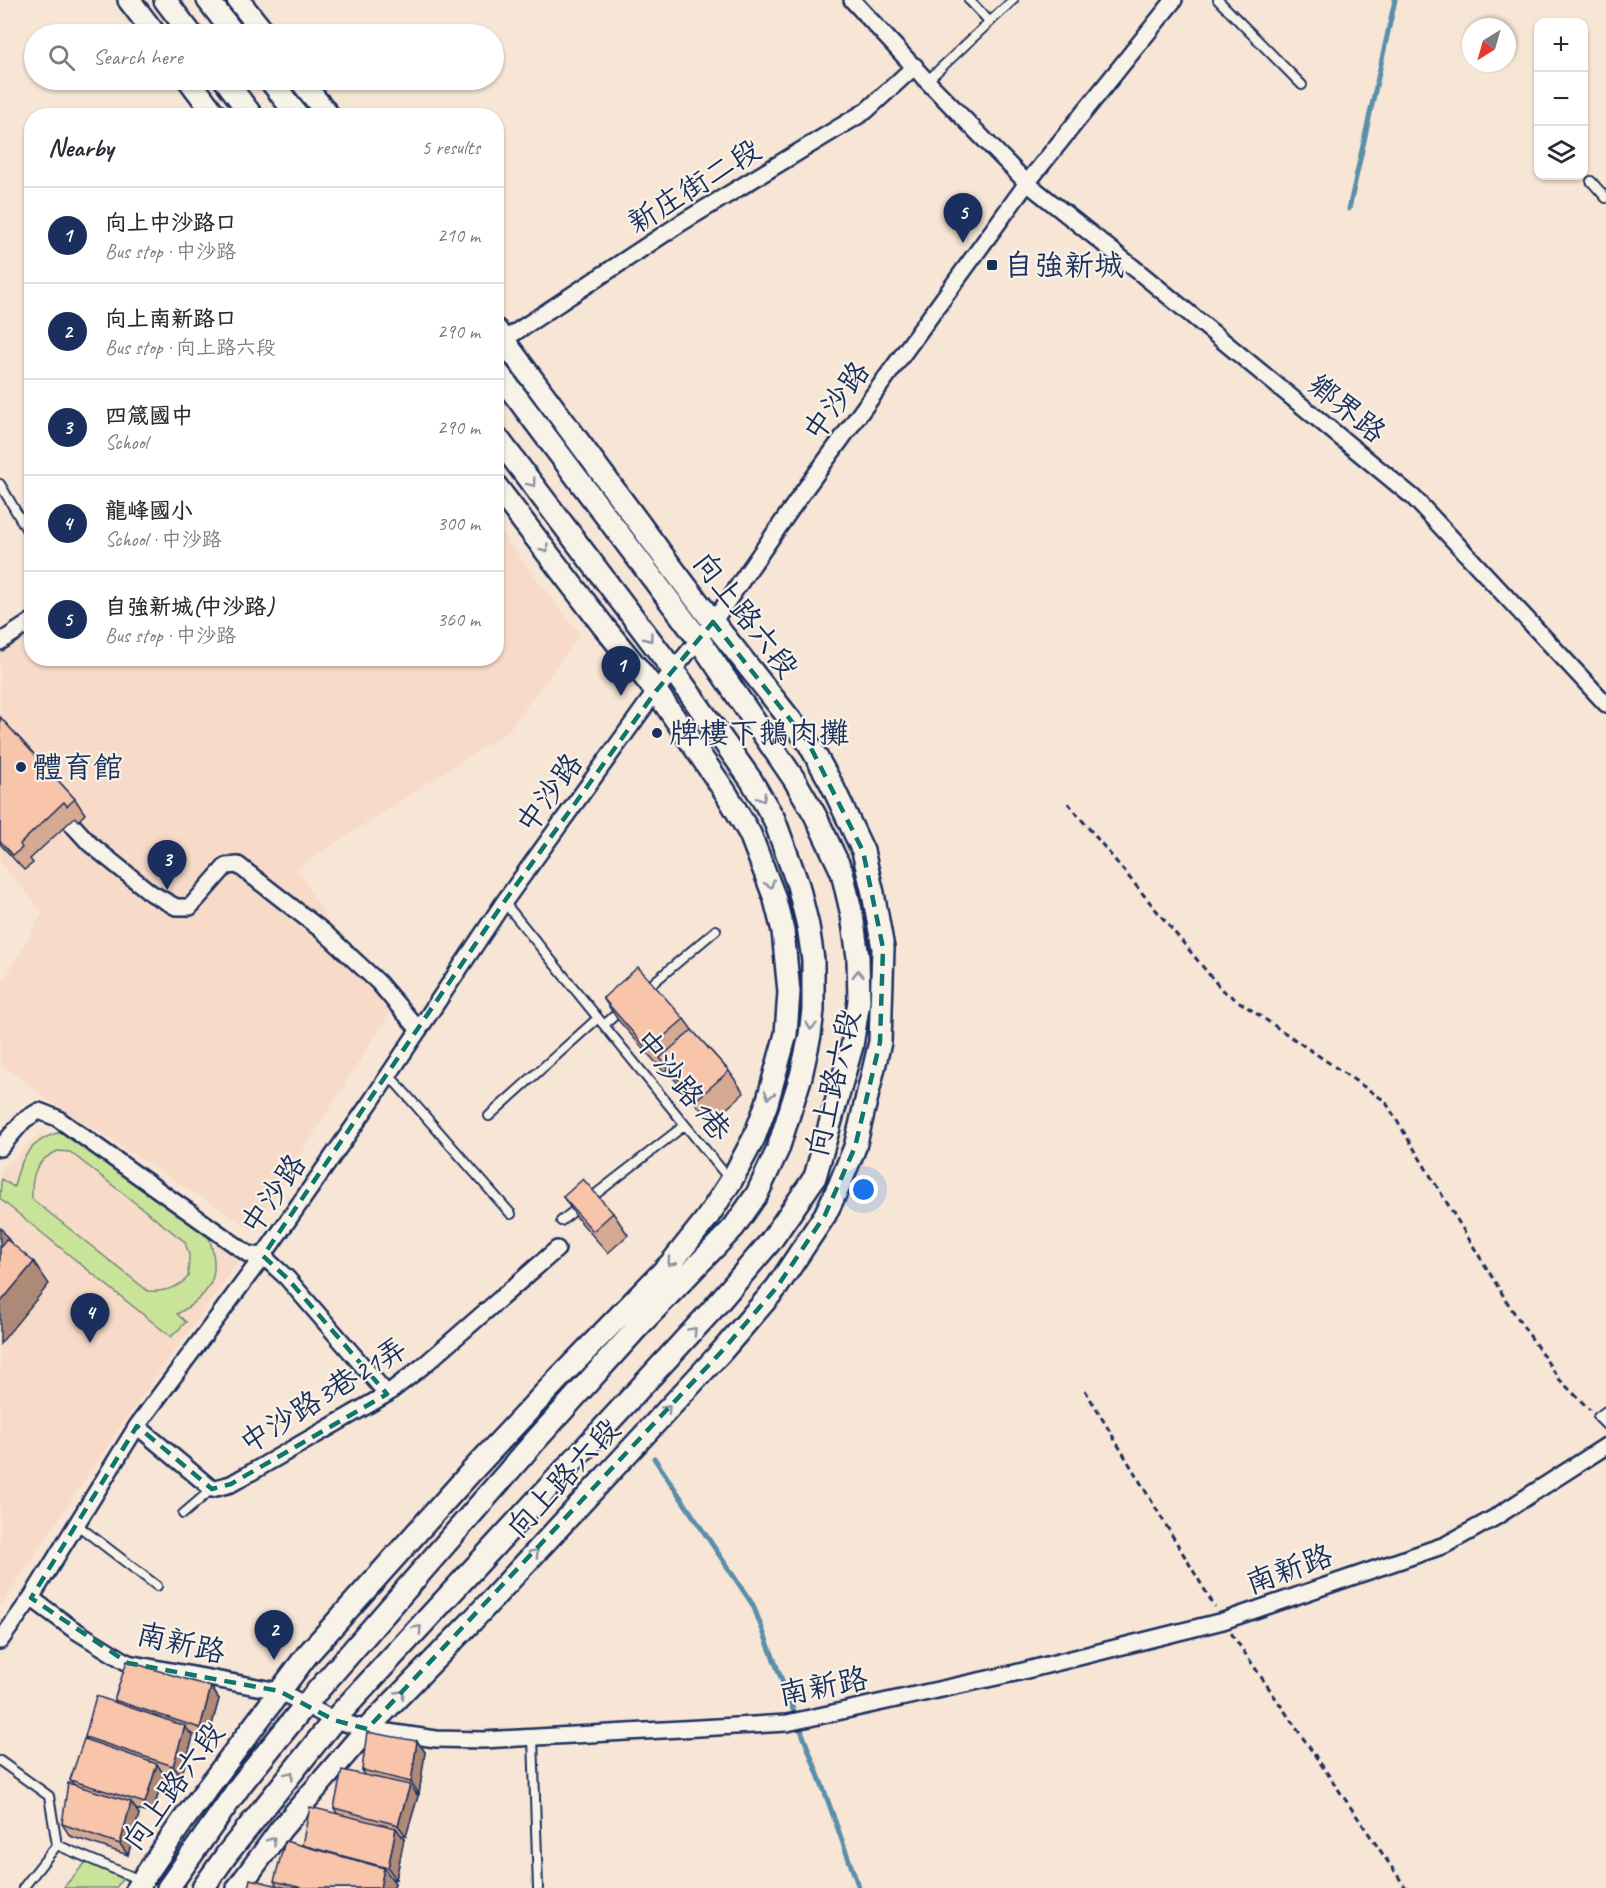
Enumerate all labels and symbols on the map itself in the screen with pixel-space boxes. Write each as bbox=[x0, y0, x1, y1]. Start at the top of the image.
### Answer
north arrow bbox=[1462, 18, 1516, 72]
street label: 新庄街二段 bbox=[620, 130, 768, 242]
pin: 5 bbox=[944, 194, 982, 243]
place label: 自強新城 bbox=[1004, 246, 1124, 284]
marker: 自強新城 bbox=[985, 258, 999, 272]
street label: 中沙路 bbox=[794, 353, 878, 449]
street label: 鄉界路 bbox=[1300, 365, 1394, 451]
one-way arrow bbox=[525, 476, 536, 487]
one-way arrow bbox=[537, 543, 548, 554]
street label: 向上路六段 bbox=[685, 544, 807, 686]
one-way arrow bbox=[642, 632, 653, 643]
pin: 1 bbox=[602, 646, 640, 696]
place label: 牌樓下鵝肉攤 bbox=[669, 714, 849, 752]
marker: 牌樓下鵝肉攤 bbox=[650, 726, 664, 740]
street label: 中沙路 bbox=[507, 745, 591, 841]
place label: 體育館 bbox=[33, 748, 123, 786]
marker: 體育館 bbox=[14, 760, 28, 774]
one-way arrow bbox=[754, 792, 766, 802]
pin: 3 bbox=[148, 840, 186, 890]
one-way arrow bbox=[762, 878, 775, 889]
one-way arrow bbox=[852, 970, 864, 979]
street label: 向上路六段 bbox=[798, 1006, 868, 1160]
street label: 中沙路1巷 bbox=[626, 1021, 740, 1149]
one-way arrow bbox=[806, 1021, 818, 1030]
one-way arrow bbox=[764, 1089, 776, 1100]
street label: 中沙路 bbox=[232, 1146, 314, 1242]
your location bbox=[849, 1175, 878, 1204]
one-way arrow bbox=[667, 1255, 678, 1266]
pin: 4 bbox=[70, 1294, 110, 1343]
one-way arrow bbox=[686, 1327, 697, 1338]
street label: 中沙路3巷21弄 bbox=[232, 1328, 414, 1462]
one-way arrow bbox=[660, 1406, 671, 1416]
street label: 向上路六段 bbox=[498, 1410, 628, 1546]
street label: 南新路 bbox=[1240, 1536, 1338, 1602]
one-way arrow bbox=[528, 1549, 539, 1560]
pin: 2 bbox=[254, 1610, 294, 1660]
street label: 南新路 bbox=[133, 1614, 229, 1672]
one-way arrow bbox=[411, 1625, 422, 1636]
street label: 南新路 bbox=[775, 1659, 871, 1713]
one-way arrow bbox=[393, 1691, 404, 1702]
street label: 向上路六段 bbox=[114, 1714, 232, 1858]
one-way arrow bbox=[283, 1771, 294, 1782]
one-way arrow bbox=[265, 1836, 276, 1847]

